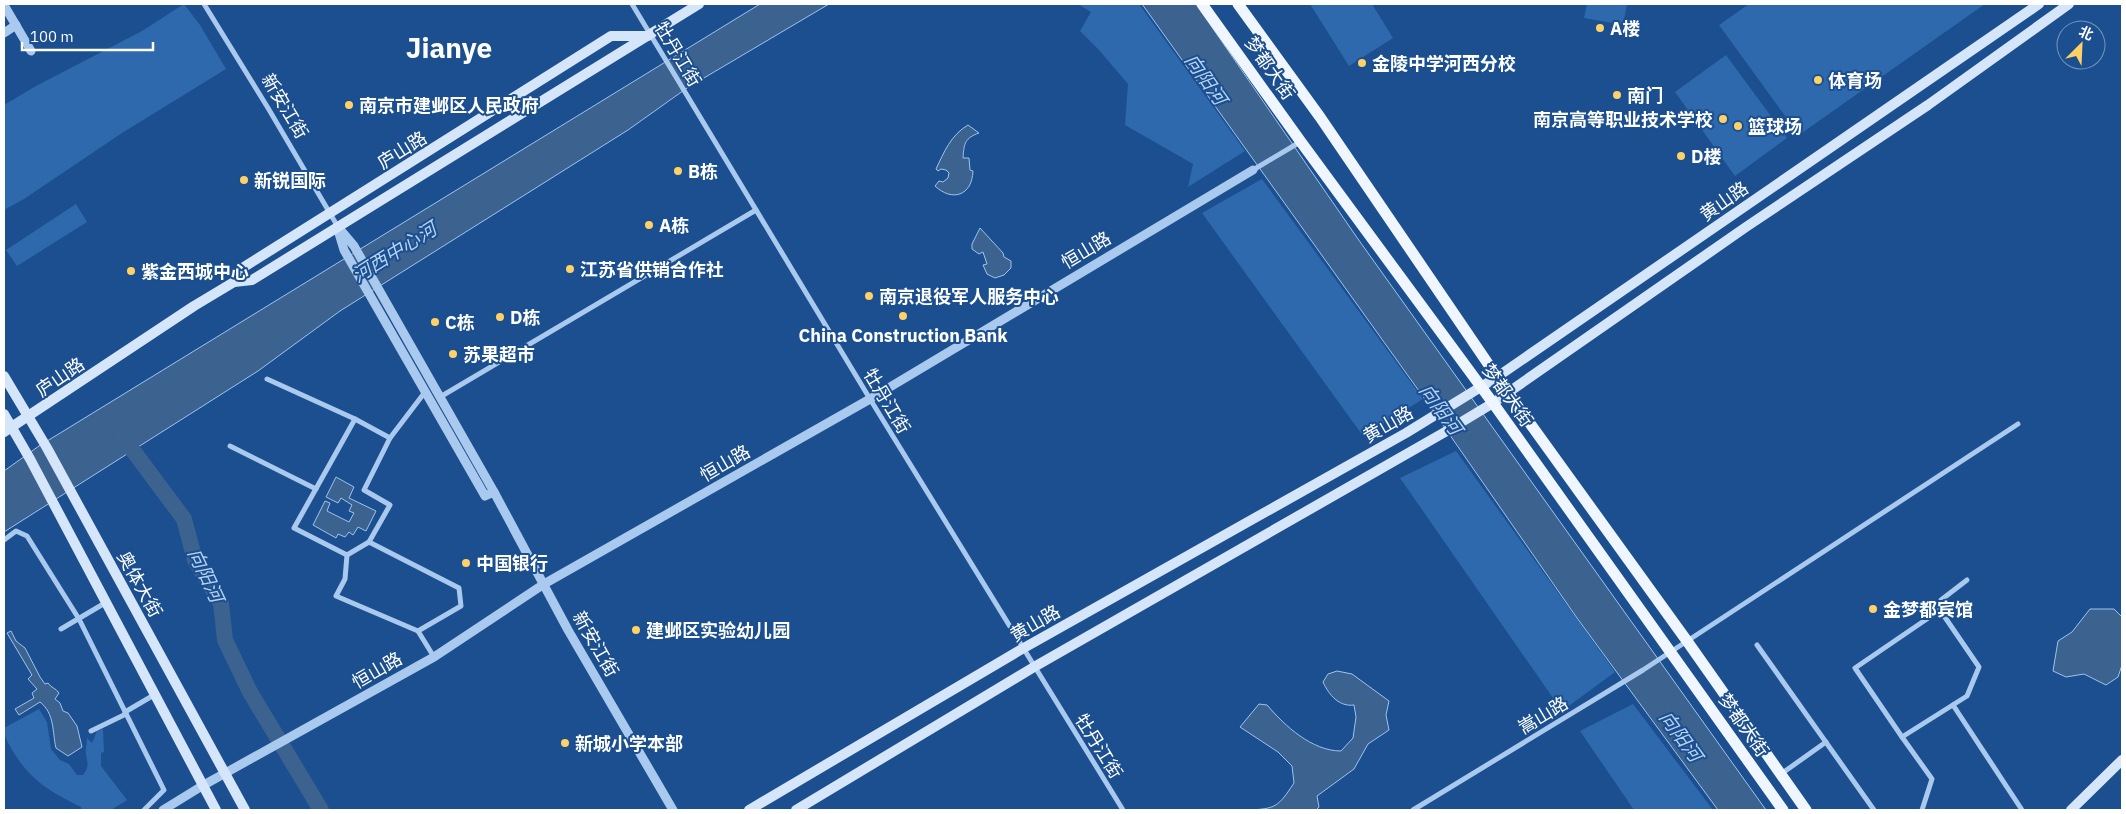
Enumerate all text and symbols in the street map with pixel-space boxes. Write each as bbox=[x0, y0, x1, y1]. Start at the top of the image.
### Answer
street label: 牡丹江街 bbox=[650, 17, 706, 91]
place label: A楼 bbox=[1610, 17, 1640, 40]
scale bar bbox=[22, 20, 154, 52]
north arrow bbox=[2056, 20, 2106, 70]
marker: A楼 bbox=[1594, 22, 1606, 34]
text: 北 bbox=[2076, 22, 2096, 44]
text: 100 m bbox=[30, 27, 74, 46]
district label: Jianye bbox=[406, 29, 492, 66]
street label: 梦都大街 bbox=[1240, 32, 1300, 104]
water label: 向阳河 bbox=[1180, 49, 1234, 112]
place label: 金陵中学河西分校 bbox=[1372, 52, 1516, 75]
marker: 金陵中学河西分校 bbox=[1356, 57, 1368, 69]
street label: 新安江街 bbox=[257, 69, 313, 143]
place label: 体育场 bbox=[1828, 69, 1882, 92]
marker: 体育场 bbox=[1812, 74, 1824, 86]
place label: 南门 bbox=[1627, 84, 1663, 107]
marker: 南门 bbox=[1611, 89, 1623, 101]
place label: 南京市建邺区人民政府 bbox=[359, 94, 539, 117]
marker: 南京市建邺区人民政府 bbox=[343, 99, 355, 111]
place label: 南京高等职业技术学校 bbox=[1533, 108, 1713, 131]
marker: 南京高等职业技术学校 bbox=[1717, 113, 1729, 125]
place label: 篮球场 bbox=[1748, 115, 1802, 138]
marker: 篮球场 bbox=[1732, 120, 1744, 132]
street label: 庐山路 bbox=[373, 126, 431, 174]
place label: D楼 bbox=[1691, 145, 1722, 168]
marker: D楼 bbox=[1675, 150, 1687, 162]
place label: B栋 bbox=[688, 160, 718, 183]
marker: B栋 bbox=[672, 165, 684, 177]
place label: 新锐国际 bbox=[254, 169, 326, 192]
marker: 新锐国际 bbox=[238, 174, 250, 186]
street label: 黄山路 bbox=[1695, 176, 1753, 226]
place label: A栋 bbox=[659, 214, 689, 237]
water label: 河西中心河 bbox=[347, 215, 444, 287]
marker: A栋 bbox=[643, 219, 655, 231]
street label: 恒山路 bbox=[1057, 226, 1115, 274]
place label: 江苏省供销合作社 bbox=[580, 258, 724, 281]
place label: 紫金西城中心 bbox=[141, 260, 249, 283]
marker: 江苏省供销合作社 bbox=[564, 263, 576, 275]
marker: 紫金西城中心 bbox=[125, 265, 137, 277]
place label: 南京退役军人服务中心 bbox=[879, 285, 1059, 308]
marker: 南京退役军人服务中心 bbox=[863, 290, 875, 302]
place label: D栋 bbox=[510, 306, 541, 329]
marker: China Construction Bank bbox=[897, 310, 909, 322]
place label: C栋 bbox=[445, 311, 475, 334]
marker: D栋 bbox=[494, 311, 506, 323]
marker: C栋 bbox=[429, 316, 441, 328]
place label: China Construction Bank bbox=[798, 324, 1008, 347]
place label: 苏果超市 bbox=[463, 343, 535, 366]
marker: 苏果超市 bbox=[447, 348, 459, 360]
street label: 庐山路 bbox=[31, 352, 89, 402]
street label: 梦都大街 bbox=[1478, 359, 1538, 431]
street label: 牡丹江街 bbox=[859, 364, 915, 438]
water label: 向阳河 bbox=[1415, 379, 1470, 442]
street label: 黄山路 bbox=[1359, 401, 1417, 447]
street label: 恒山路 bbox=[696, 440, 754, 486]
water label: 向阳河 bbox=[183, 544, 231, 610]
street label: 奥体大街 bbox=[112, 547, 168, 621]
place label: 中国银行 bbox=[476, 552, 548, 575]
marker: 中国银行 bbox=[460, 557, 472, 569]
place label: 金梦都宾馆 bbox=[1883, 598, 1973, 621]
street label: 黄山路 bbox=[1006, 600, 1064, 646]
marker: 金梦都宾馆 bbox=[1867, 603, 1879, 615]
street label: 新安江街 bbox=[568, 607, 624, 681]
place label: 建邺区实验幼儿园 bbox=[646, 619, 790, 642]
marker: 建邺区实验幼儿园 bbox=[630, 624, 642, 636]
street label: 恒山路 bbox=[348, 647, 406, 693]
street label: 梦都大街 bbox=[1714, 689, 1774, 761]
street label: 嵩山路 bbox=[1514, 691, 1572, 739]
water label: 向阳河 bbox=[1655, 706, 1710, 769]
street label: 牡丹江街 bbox=[1070, 709, 1128, 783]
place label: 新城小学本部 bbox=[575, 732, 683, 755]
marker: 新城小学本部 bbox=[559, 737, 571, 749]

